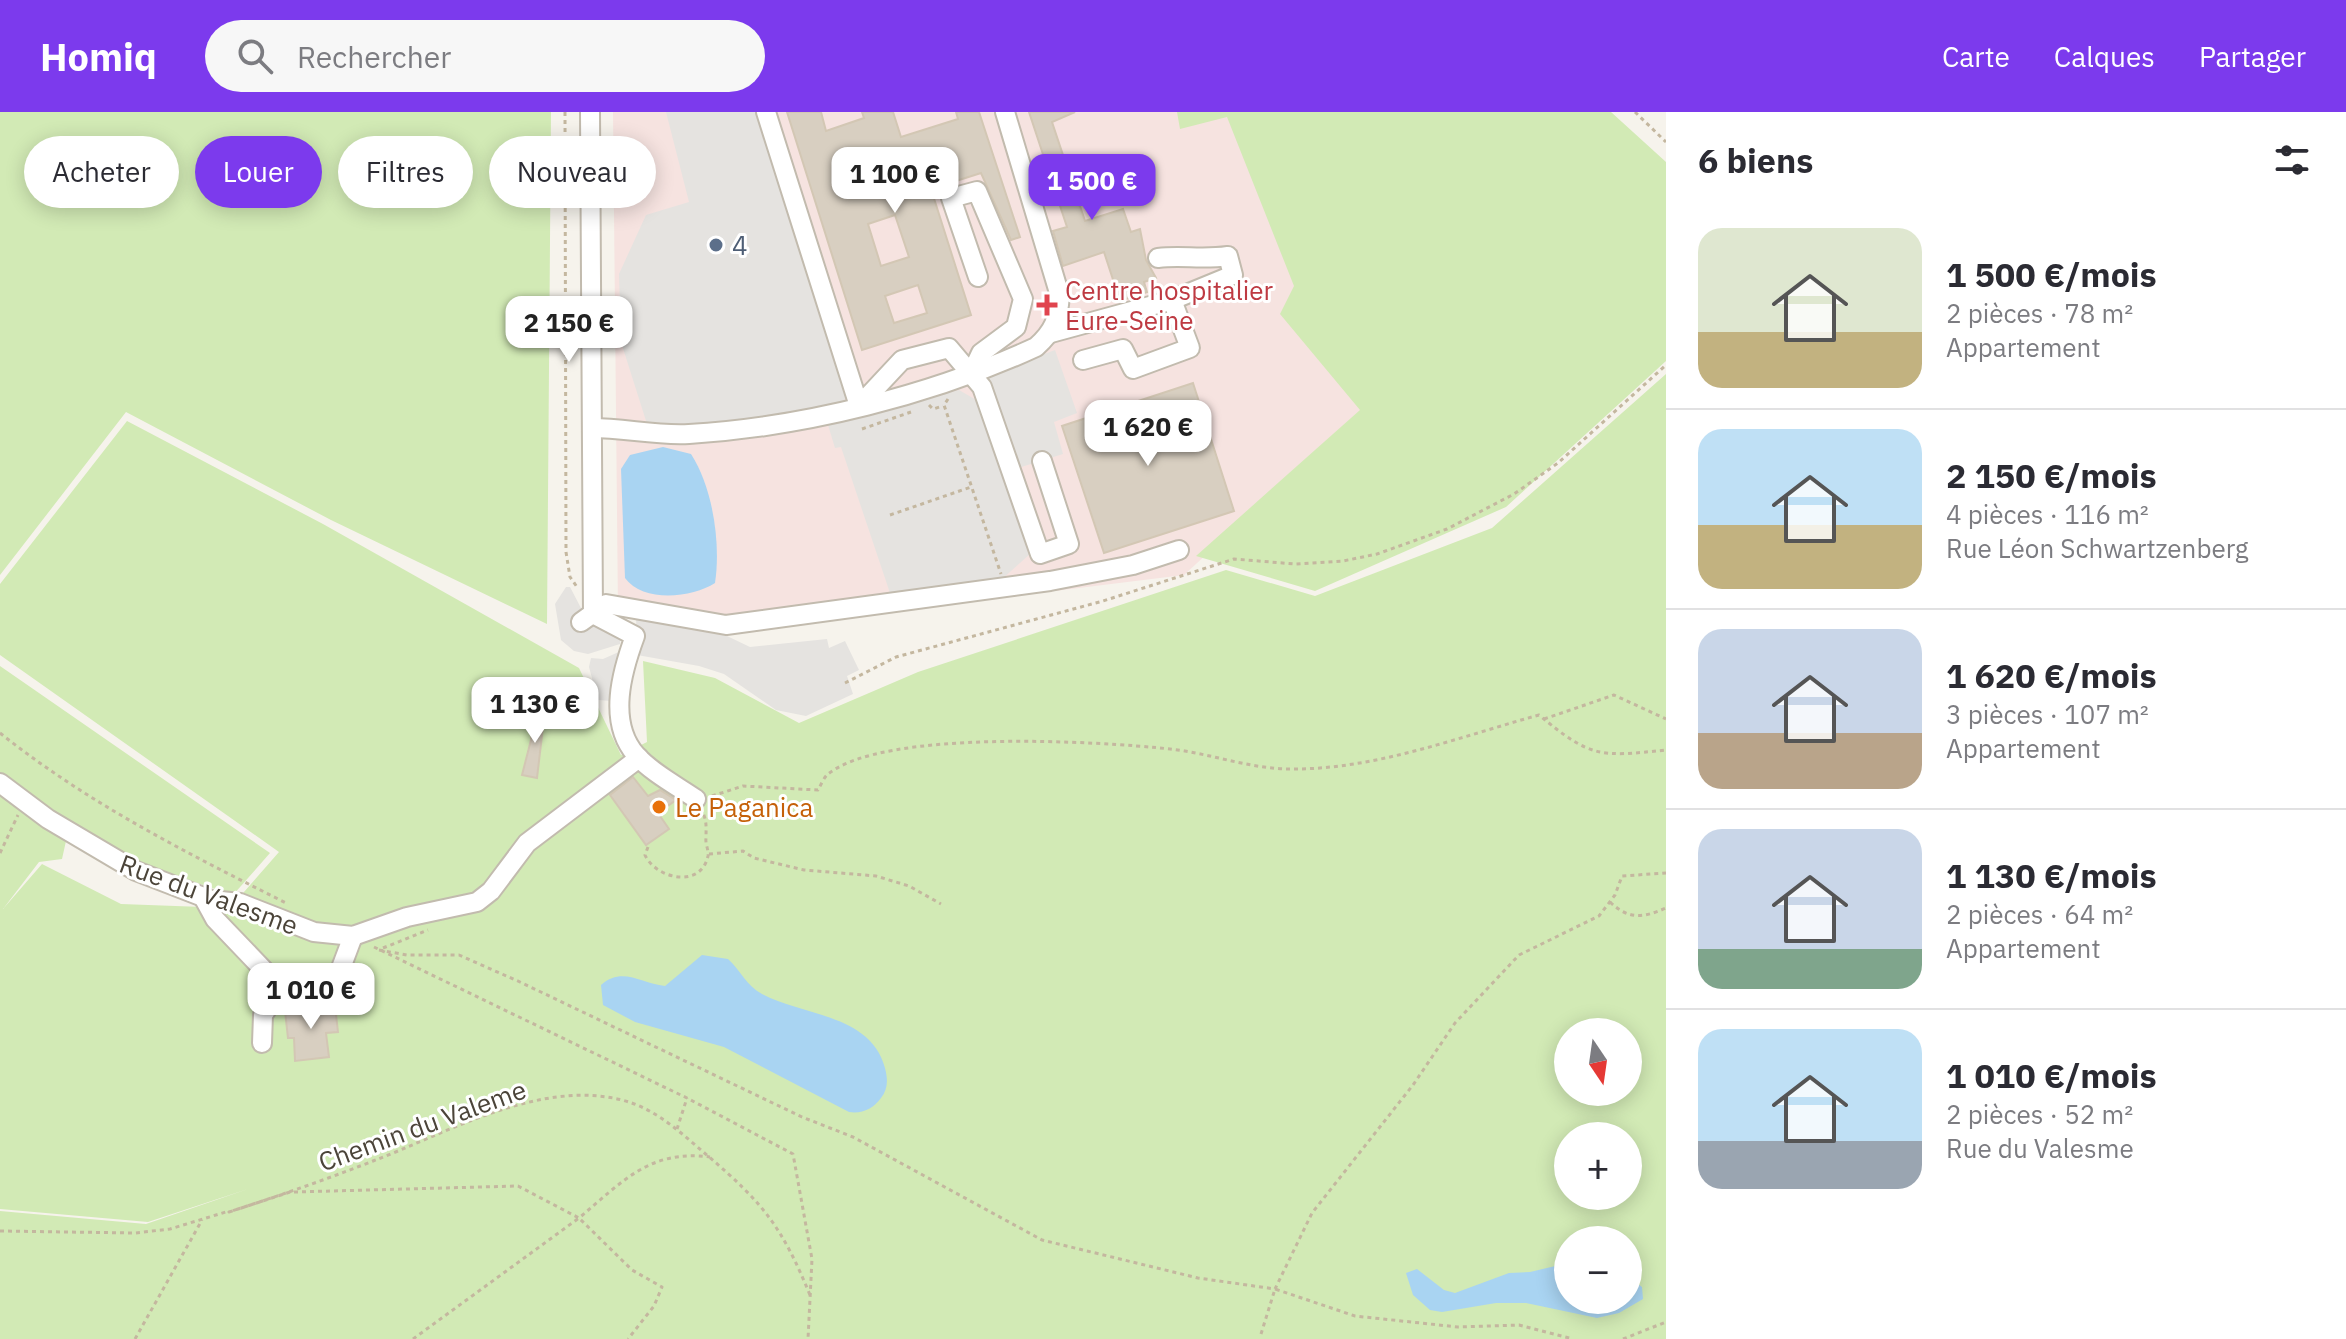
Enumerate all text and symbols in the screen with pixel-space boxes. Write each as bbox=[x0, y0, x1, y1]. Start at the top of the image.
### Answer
search box bbox=[205, 20, 765, 92]
text: Homiq bbox=[40, 32, 157, 81]
icon: search bbox=[233, 34, 277, 78]
text: Rechercher bbox=[297, 37, 451, 76]
text: Carte bbox=[1942, 38, 2010, 75]
text: Calques bbox=[2054, 38, 2155, 75]
text: Partager bbox=[2199, 38, 2306, 75]
chip: Acheter bbox=[24, 136, 179, 208]
chip: Louer bbox=[195, 136, 322, 208]
chip: Filtres bbox=[338, 136, 473, 208]
chip: Nouveau bbox=[489, 136, 656, 208]
text: 6 biens bbox=[1698, 138, 1813, 182]
icon: filters bbox=[2270, 138, 2314, 182]
pin: 1 100 € bbox=[821, 147, 969, 215]
pin: 1 500 € bbox=[1018, 154, 1166, 222]
text: 1 100 € bbox=[850, 156, 940, 190]
text: 1 500 € bbox=[1047, 163, 1137, 197]
place label: 4 bbox=[732, 228, 748, 262]
marker: 4 bbox=[707, 236, 725, 254]
text: 1 500 €/mois bbox=[1946, 252, 2157, 296]
icon: home bbox=[1762, 260, 1858, 356]
place label: Centre hospitalier Eure-Seine bbox=[1065, 273, 1274, 337]
marker: Centre hospitalier Eure-Seine bbox=[1036, 294, 1058, 316]
pin: 2 150 € bbox=[495, 296, 643, 364]
text: 2 pièces · 78 m² bbox=[1946, 296, 2133, 330]
text: 2 150 € bbox=[524, 305, 614, 339]
text: Appartement bbox=[1946, 330, 2101, 364]
pin: 1 620 € bbox=[1074, 400, 1222, 468]
text: 1 620 € bbox=[1103, 409, 1193, 443]
text: 2 150 €/mois bbox=[1946, 453, 2157, 497]
icon: home bbox=[1762, 461, 1858, 557]
text: 4 pièces · 116 m² bbox=[1946, 497, 2149, 531]
text: Rue Léon Schwartzenberg bbox=[1946, 531, 2248, 565]
text: 1 620 €/mois bbox=[1946, 653, 2157, 697]
icon: home bbox=[1762, 661, 1858, 757]
pin: 1 130 € bbox=[461, 677, 609, 745]
text: 1 130 € bbox=[490, 686, 580, 720]
text: 3 pièces · 107 m² bbox=[1946, 697, 2149, 731]
text: Appartement bbox=[1946, 731, 2101, 765]
place label: Le Paganica bbox=[675, 790, 813, 824]
marker: Le Paganica bbox=[650, 798, 668, 816]
street label: Rue du Valesme bbox=[115, 846, 303, 942]
text: 1 130 €/mois bbox=[1946, 853, 2157, 897]
icon: home bbox=[1762, 861, 1858, 957]
text: 2 pièces · 64 m² bbox=[1946, 897, 2133, 931]
text: Appartement bbox=[1946, 931, 2101, 965]
pin: 1 010 € bbox=[237, 963, 385, 1031]
text: 1 010 € bbox=[266, 972, 356, 1006]
north arrow bbox=[1554, 1018, 1642, 1106]
map controls bbox=[1554, 1018, 1642, 1314]
text: 1 010 €/mois bbox=[1946, 1053, 2157, 1097]
icon: home bbox=[1762, 1061, 1858, 1157]
street label: Chemin du Valeme bbox=[314, 1072, 530, 1178]
text: 2 pièces · 52 m² bbox=[1946, 1097, 2133, 1131]
button: + bbox=[1554, 1122, 1642, 1210]
text: Rue du Valesme bbox=[1946, 1131, 2134, 1165]
button: − bbox=[1554, 1226, 1642, 1314]

